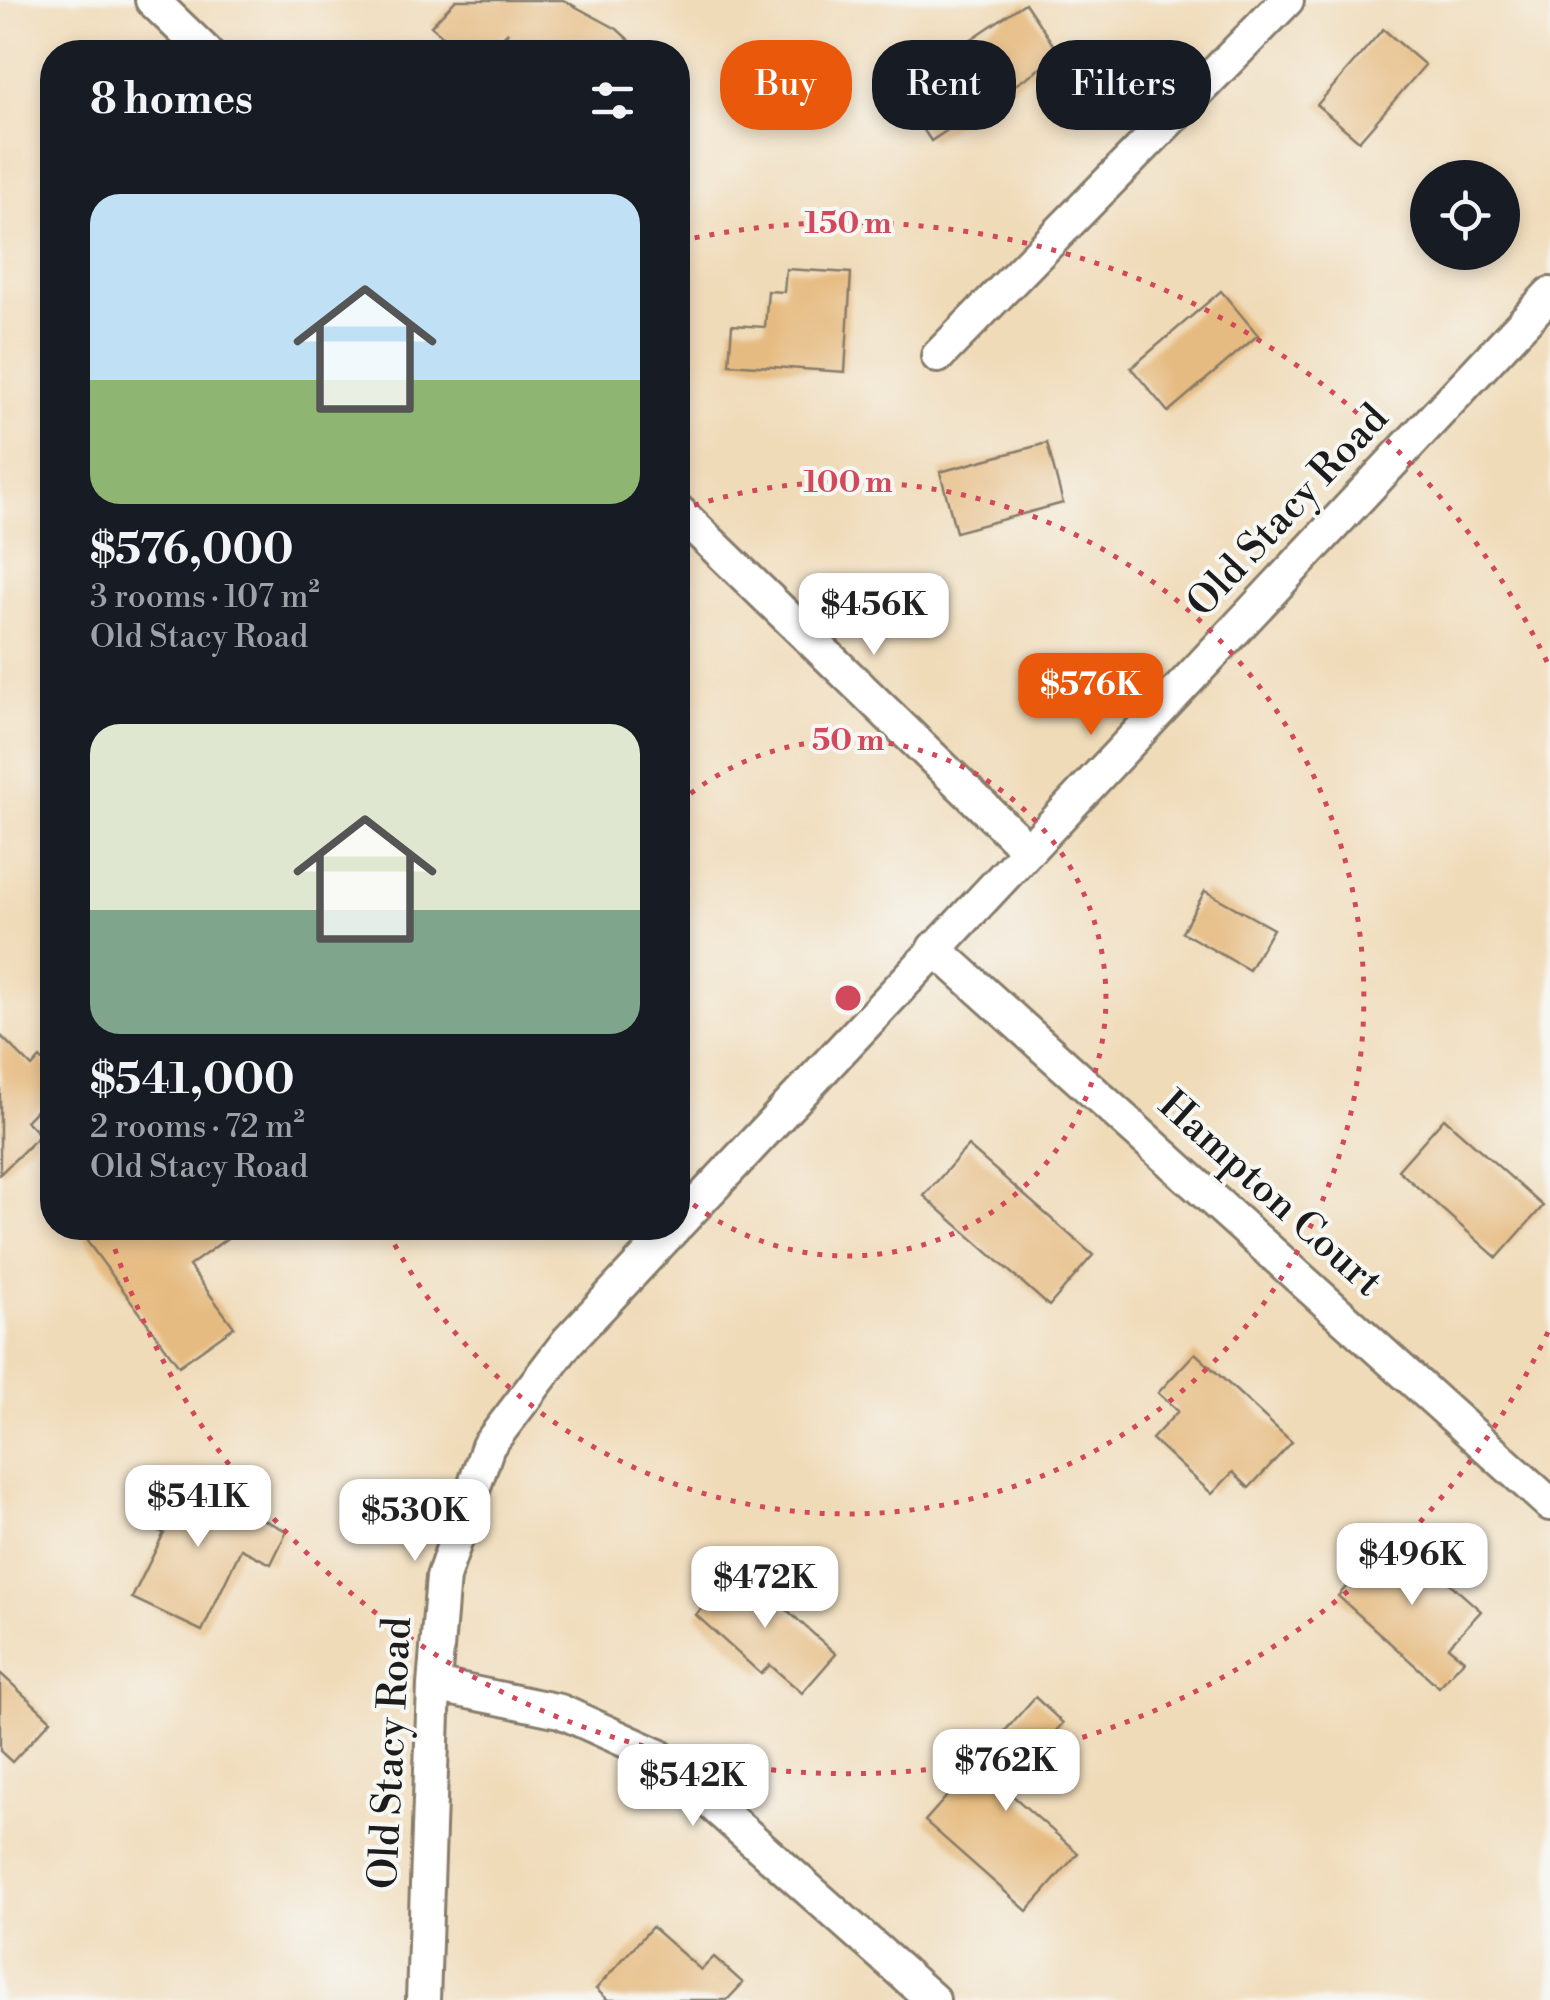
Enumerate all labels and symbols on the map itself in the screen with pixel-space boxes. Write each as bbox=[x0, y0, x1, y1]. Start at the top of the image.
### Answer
text: 150 m bbox=[805, 205, 891, 243]
street label: Old Stacy Road bbox=[1177, 394, 1400, 628]
text: 100 m bbox=[803, 464, 893, 502]
pin: $456K bbox=[804, 573, 944, 658]
pin: $576K bbox=[1021, 653, 1161, 738]
text: 50 m bbox=[812, 722, 884, 760]
centre of rings bbox=[830, 980, 866, 1016]
street label: Hampton Court bbox=[1148, 1080, 1392, 1308]
pin: $541K bbox=[128, 1465, 268, 1550]
pin: $530K bbox=[345, 1479, 485, 1564]
pin: $496K bbox=[1342, 1523, 1482, 1608]
pin: $472K bbox=[695, 1546, 835, 1631]
street label: Old Stacy Road bbox=[359, 1615, 424, 1891]
pin: $762K bbox=[936, 1729, 1076, 1814]
pin: $542K bbox=[623, 1744, 763, 1829]

